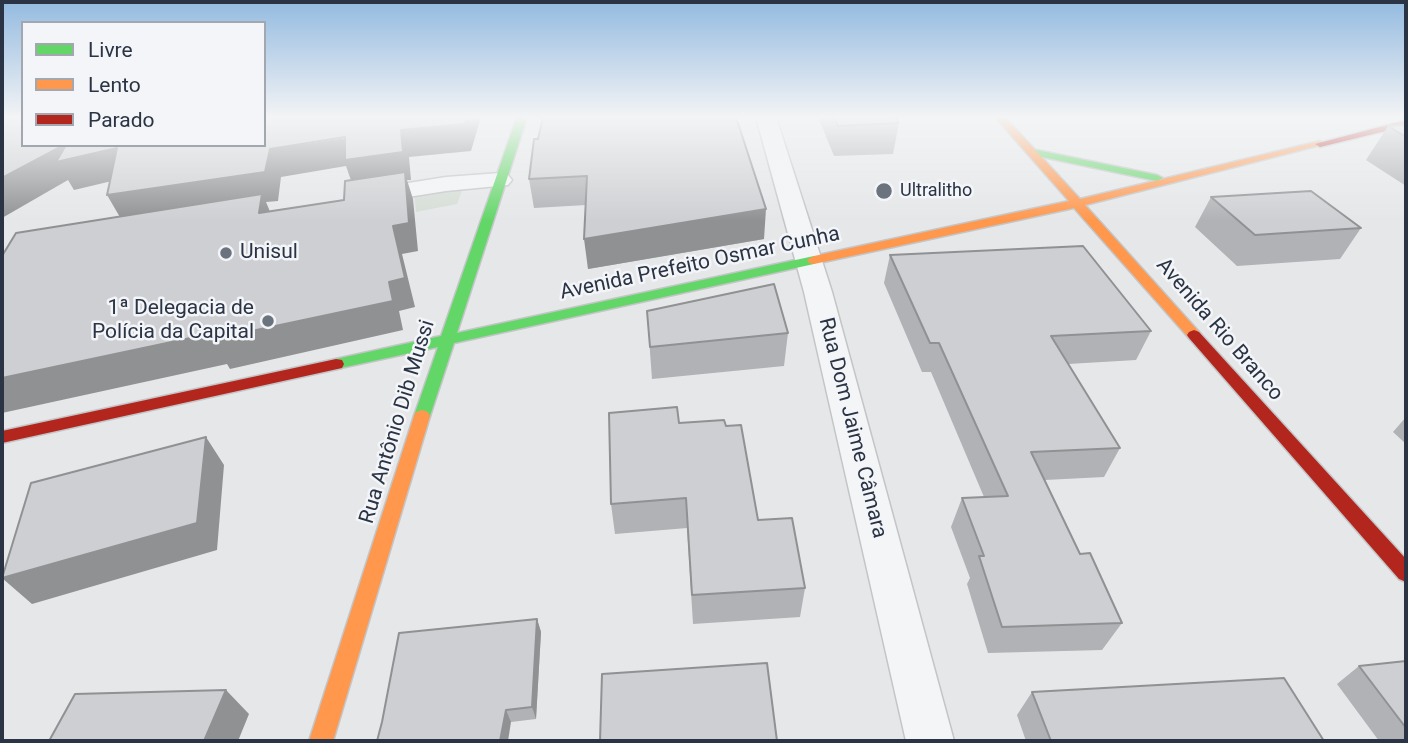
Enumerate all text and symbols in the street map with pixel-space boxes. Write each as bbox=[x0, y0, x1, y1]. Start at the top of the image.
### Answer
legend bbox=[21, 21, 266, 147]
text: Livre bbox=[88, 38, 133, 62]
text: Lento bbox=[88, 73, 141, 97]
text: Parado bbox=[88, 108, 155, 132]
place label: Ultralitho bbox=[900, 180, 972, 202]
marker: Ultralitho bbox=[874, 181, 894, 201]
street label: Avenida Prefeito Osmar Cunha bbox=[558, 222, 842, 306]
place label: Unisul bbox=[240, 240, 298, 266]
marker: Unisul bbox=[218, 245, 234, 261]
street label: Avenida Rio Branco bbox=[1150, 254, 1288, 406]
place label: 1ª Delegacia de Polícia da Capital bbox=[92, 296, 254, 346]
marker: 1ª Delegacia de Polícia da Capital bbox=[260, 313, 276, 329]
street label: Rua Dom Jaime Câmara bbox=[812, 315, 892, 541]
street label: Rua Antônio Dib Mussi bbox=[355, 317, 441, 527]

